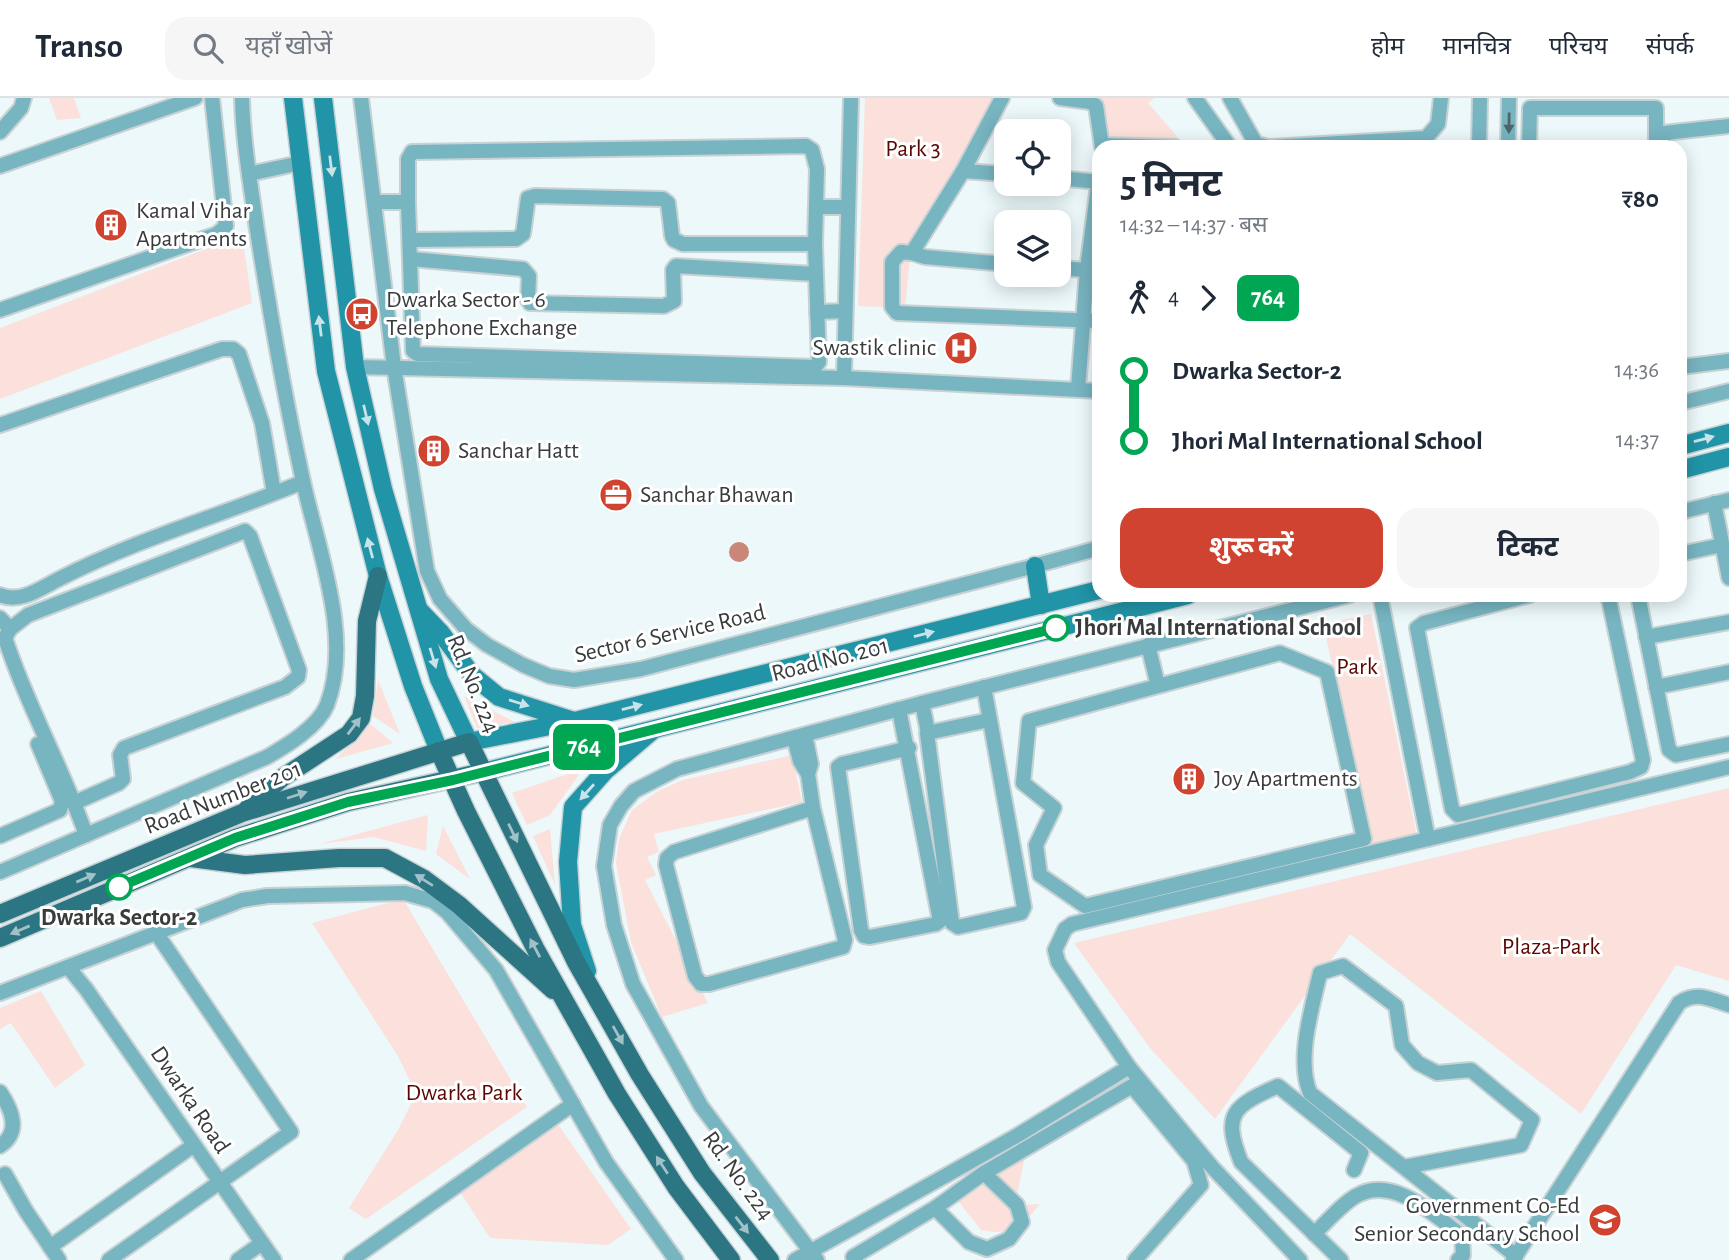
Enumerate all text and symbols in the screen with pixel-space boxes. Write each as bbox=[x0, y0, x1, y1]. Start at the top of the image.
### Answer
search box bbox=[165, 17, 655, 80]
icon: search bbox=[189, 29, 227, 67]
text: Transo bbox=[35, 31, 123, 64]
text: यहाँ खोजें bbox=[245, 33, 332, 59]
text: होम bbox=[1371, 35, 1404, 59]
text: मानचित्र bbox=[1442, 35, 1511, 59]
text: परिचय bbox=[1549, 35, 1608, 59]
text: संपर्क bbox=[1646, 35, 1694, 59]
one-way arrow bbox=[1503, 112, 1515, 134]
map controls bbox=[994, 119, 1071, 287]
button: locate bbox=[994, 119, 1071, 196]
park label: Park 3 bbox=[885, 137, 941, 161]
one-way arrow bbox=[326, 155, 337, 177]
text: 5 मिनट bbox=[1120, 166, 1222, 204]
text: ₹80 bbox=[1622, 186, 1659, 212]
place label: Kamal Vihar Apartments bbox=[136, 199, 251, 251]
building icon: Kamal Vihar Apartments bbox=[92, 206, 130, 244]
button: layers bbox=[994, 210, 1071, 287]
text: 14:32 – 14:37 · बस bbox=[1120, 214, 1268, 237]
icon: walk bbox=[1120, 279, 1158, 317]
icon: forward bbox=[1189, 279, 1227, 317]
text: 4 bbox=[1168, 286, 1179, 309]
text: 764 bbox=[1251, 286, 1285, 310]
place label: Dwarka Sector - 6 Telephone Exchange bbox=[386, 288, 577, 340]
bus stop icon: Dwarka Sector - 6 Telephone Exchange bbox=[343, 295, 381, 333]
one-way arrow bbox=[315, 315, 326, 337]
hospital icon: Swastik clinic bbox=[942, 329, 980, 367]
place label: Swastik clinic bbox=[813, 336, 936, 360]
text: Dwarka Sector-2 bbox=[1172, 358, 1342, 384]
text: 14:36 bbox=[1614, 359, 1659, 382]
one-way arrow bbox=[361, 404, 372, 426]
text: Jhori Mal International School bbox=[1172, 428, 1483, 454]
text: 14:37 bbox=[1616, 429, 1659, 452]
building icon: Sanchar Hatt bbox=[415, 432, 453, 470]
one-way arrow bbox=[1694, 433, 1716, 444]
place label: Sanchar Hatt bbox=[458, 439, 579, 463]
office icon: Sanchar Bhawan bbox=[597, 476, 635, 514]
place label: Sanchar Bhawan bbox=[640, 483, 794, 507]
button: शुरू करें bbox=[1120, 508, 1383, 588]
button: टिकट bbox=[1397, 508, 1659, 588]
one-way arrow bbox=[364, 536, 375, 558]
street label: Sector 6 Service Road bbox=[572, 600, 768, 668]
marker: Jhori Mal International School bbox=[1043, 615, 1069, 641]
place label: Jhori Mal International School bbox=[1075, 616, 1362, 640]
one-way arrow bbox=[913, 628, 935, 639]
street label: Rd. No. 224 bbox=[442, 631, 504, 737]
street label: Road No. 201 bbox=[769, 634, 891, 686]
one-way arrow bbox=[428, 648, 438, 669]
park label: Park bbox=[1336, 655, 1378, 679]
one-way arrow bbox=[509, 699, 530, 709]
one-way arrow bbox=[621, 701, 643, 712]
one-way arrow bbox=[346, 718, 361, 736]
line badge: 764 bbox=[544, 724, 624, 770]
text: 764 bbox=[567, 735, 601, 759]
street label: Road Number 201 bbox=[141, 757, 305, 839]
building icon: Joy Apartments bbox=[1170, 760, 1208, 798]
place label: Joy Apartments bbox=[1214, 767, 1358, 791]
one-way arrow bbox=[579, 783, 595, 801]
one-way arrow bbox=[287, 789, 308, 800]
one-way arrow bbox=[507, 823, 519, 843]
one-way arrow bbox=[75, 873, 96, 884]
one-way arrow bbox=[415, 873, 434, 886]
marker: Dwarka Sector-2 bbox=[106, 874, 132, 900]
place label: Dwarka Sector-2 bbox=[41, 906, 197, 930]
one-way arrow bbox=[9, 925, 30, 936]
park label: Plaza-Park bbox=[1502, 935, 1600, 959]
one-way arrow bbox=[530, 938, 541, 958]
one-way arrow bbox=[612, 1025, 624, 1045]
street label: Dwarka Road bbox=[146, 1042, 234, 1158]
park label: Dwarka Park bbox=[406, 1081, 522, 1105]
street label: Rd. No. 224 bbox=[698, 1127, 778, 1225]
one-way arrow bbox=[656, 1156, 669, 1175]
place label: Government Co-Ed Senior Secondary School bbox=[1354, 1194, 1580, 1246]
school or university icon: Government Co-Ed Senior Secondary School bbox=[1586, 1201, 1624, 1239]
one-way arrow bbox=[735, 1215, 750, 1233]

